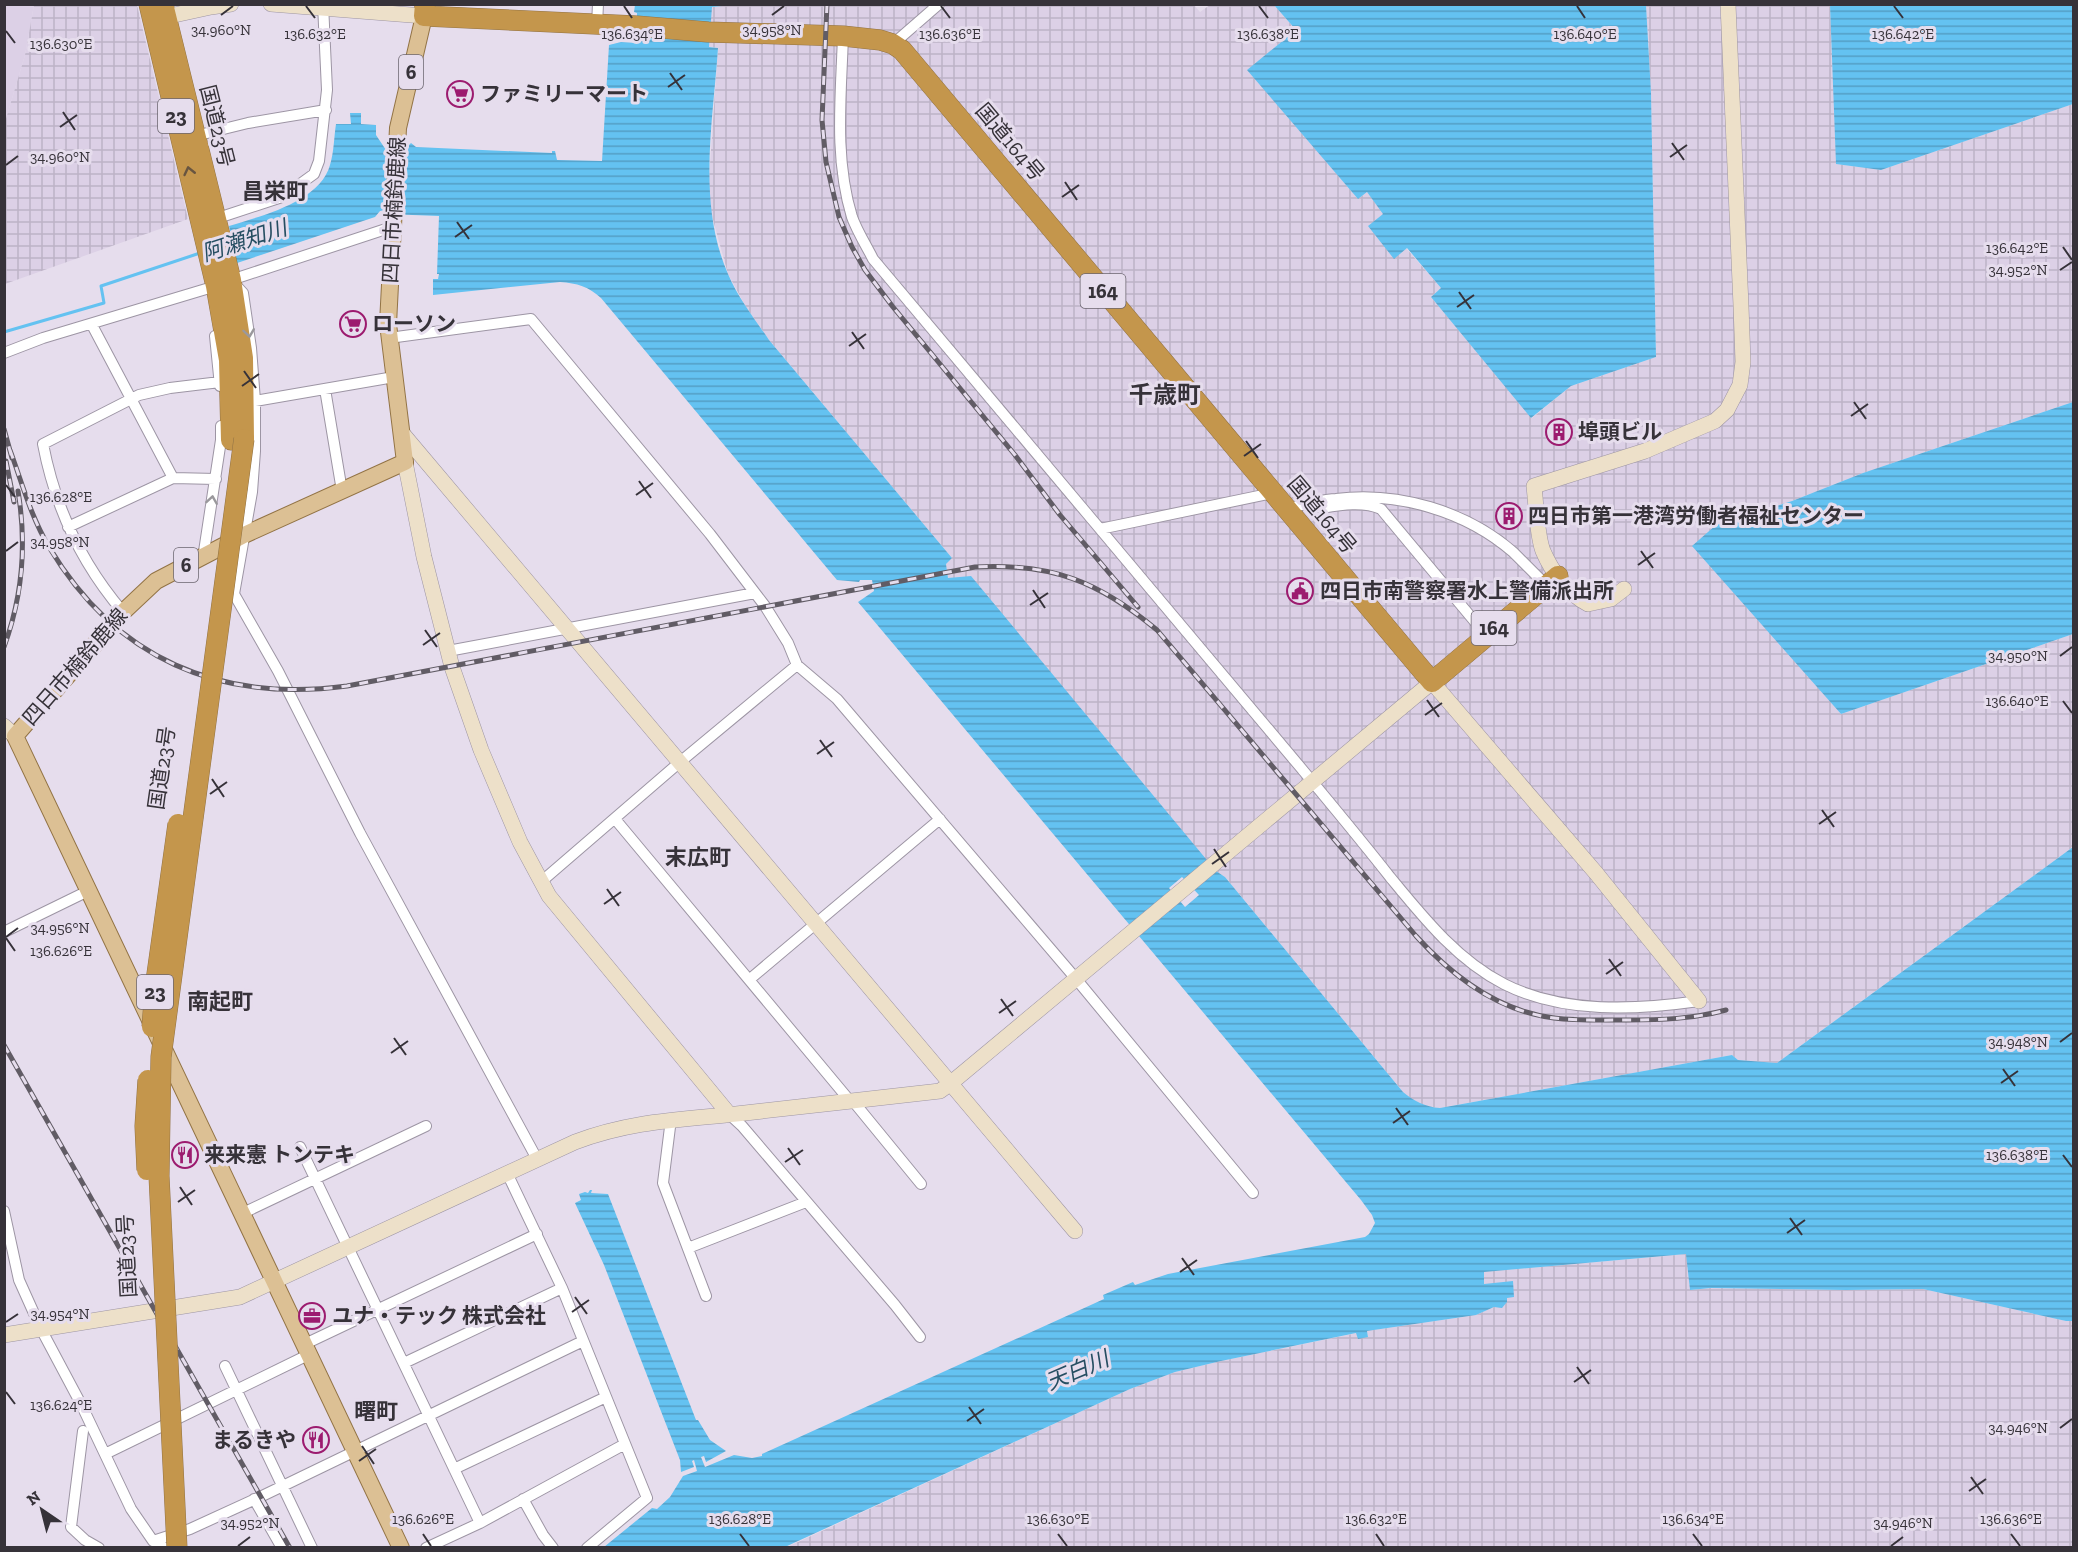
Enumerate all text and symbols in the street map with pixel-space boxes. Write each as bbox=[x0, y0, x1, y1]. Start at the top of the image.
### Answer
text: 34.960°N bbox=[191, 21, 251, 39]
text: 34.958°N bbox=[742, 21, 802, 39]
text: 136.632°E bbox=[284, 25, 346, 43]
text: 136.634°E bbox=[601, 25, 663, 43]
text: 136.636°E bbox=[919, 25, 981, 43]
text: 136.638°E bbox=[1237, 25, 1299, 43]
text: 136.640°E bbox=[1553, 25, 1617, 43]
text: 136.642°E bbox=[1872, 25, 1934, 43]
text: 136.630°E bbox=[30, 35, 92, 53]
road number: 6 bbox=[399, 55, 423, 89]
supermarket icon: ファミリーマート bbox=[445, 79, 475, 109]
place label: ファミリーマート bbox=[480, 81, 648, 106]
street label: 国道23号 bbox=[195, 82, 240, 170]
street label: 国道164号 bbox=[971, 98, 1050, 186]
road number: 23 bbox=[158, 99, 194, 133]
street label: 四日市楠鈴鹿線 bbox=[377, 136, 410, 284]
text: 34.960°N bbox=[30, 148, 90, 166]
one-way arrow bbox=[183, 167, 196, 177]
district label: 昌栄町 bbox=[242, 178, 308, 205]
water label: 阿瀬知川 bbox=[198, 213, 292, 267]
text: 136.642°E bbox=[1986, 239, 2048, 257]
text: 34.952°N bbox=[1989, 261, 2047, 279]
road number: 164 bbox=[1080, 274, 1126, 308]
supermarket icon: ローソン bbox=[338, 309, 368, 339]
place label: ローソン bbox=[372, 311, 456, 336]
one-way arrow bbox=[243, 328, 255, 338]
district label: 千歳町 bbox=[1129, 380, 1201, 409]
building icon: 埠頭ビル bbox=[1544, 417, 1574, 447]
place label: 埠頭ビル bbox=[1578, 419, 1662, 444]
street label: 国道164号 bbox=[1283, 471, 1362, 559]
text: 136.628°E bbox=[30, 488, 92, 506]
one-way arrow bbox=[206, 495, 218, 504]
building icon: 四日市第一港湾労働者福祉センター bbox=[1494, 501, 1524, 531]
place label: 四日市第一港湾労働者福祉センター bbox=[1528, 503, 1864, 528]
text: 34.958°N bbox=[30, 533, 90, 551]
road number: 6 bbox=[174, 548, 198, 582]
public building icon: 四日市南警察署水上警備派出所 bbox=[1285, 576, 1315, 606]
place label: 四日市南警察署水上警備派出所 bbox=[1320, 578, 1614, 603]
street label: 四日市楠鈴鹿線 bbox=[17, 603, 132, 730]
road number: 164 bbox=[1472, 611, 1516, 645]
text: 34.950°N bbox=[1988, 647, 2048, 665]
text: 136.640°E bbox=[1985, 692, 2049, 710]
street label: 国道23号 bbox=[143, 725, 180, 811]
district label: 末広町 bbox=[665, 844, 731, 871]
text: 34.956°N bbox=[30, 919, 90, 937]
text: 136.626°E bbox=[30, 942, 92, 960]
road number: 23 bbox=[137, 975, 173, 1009]
district label: 南起町 bbox=[187, 988, 253, 1015]
text: 34.948°N bbox=[1988, 1033, 2048, 1051]
restaurant icon: 来来憲 トンテキ bbox=[170, 1140, 200, 1170]
place label: 来来憲 トンテキ bbox=[204, 1142, 355, 1167]
text: 136.638°E bbox=[1986, 1146, 2048, 1164]
street label: 国道23号 bbox=[112, 1213, 141, 1299]
office icon: ユナ・テック 株式会社 bbox=[297, 1301, 327, 1331]
place label: ユナ・テック 株式会社 bbox=[332, 1303, 546, 1328]
text: 34.954°N bbox=[30, 1305, 90, 1323]
water label: 天白川 bbox=[1042, 1344, 1115, 1396]
text: 136.624°E bbox=[30, 1396, 92, 1414]
district label: 曙町 bbox=[354, 1398, 398, 1425]
text: 34.946°N bbox=[1988, 1419, 2048, 1437]
restaurant icon: まるきや bbox=[301, 1425, 331, 1455]
place label: まるきや bbox=[212, 1427, 296, 1452]
north arrow bbox=[12, 1480, 72, 1540]
text: N bbox=[23, 1487, 44, 1509]
text: 136.626°E bbox=[392, 1510, 454, 1528]
text: 136.628°E bbox=[709, 1510, 771, 1528]
text: 136.630°E bbox=[1027, 1510, 1089, 1528]
text: 136.632°E bbox=[1345, 1510, 1407, 1528]
text: 136.634°E bbox=[1662, 1510, 1724, 1528]
text: 136.636°E bbox=[1980, 1510, 2042, 1528]
text: 34.952°N bbox=[221, 1514, 279, 1532]
text: 34.946°N bbox=[1873, 1514, 1933, 1532]

